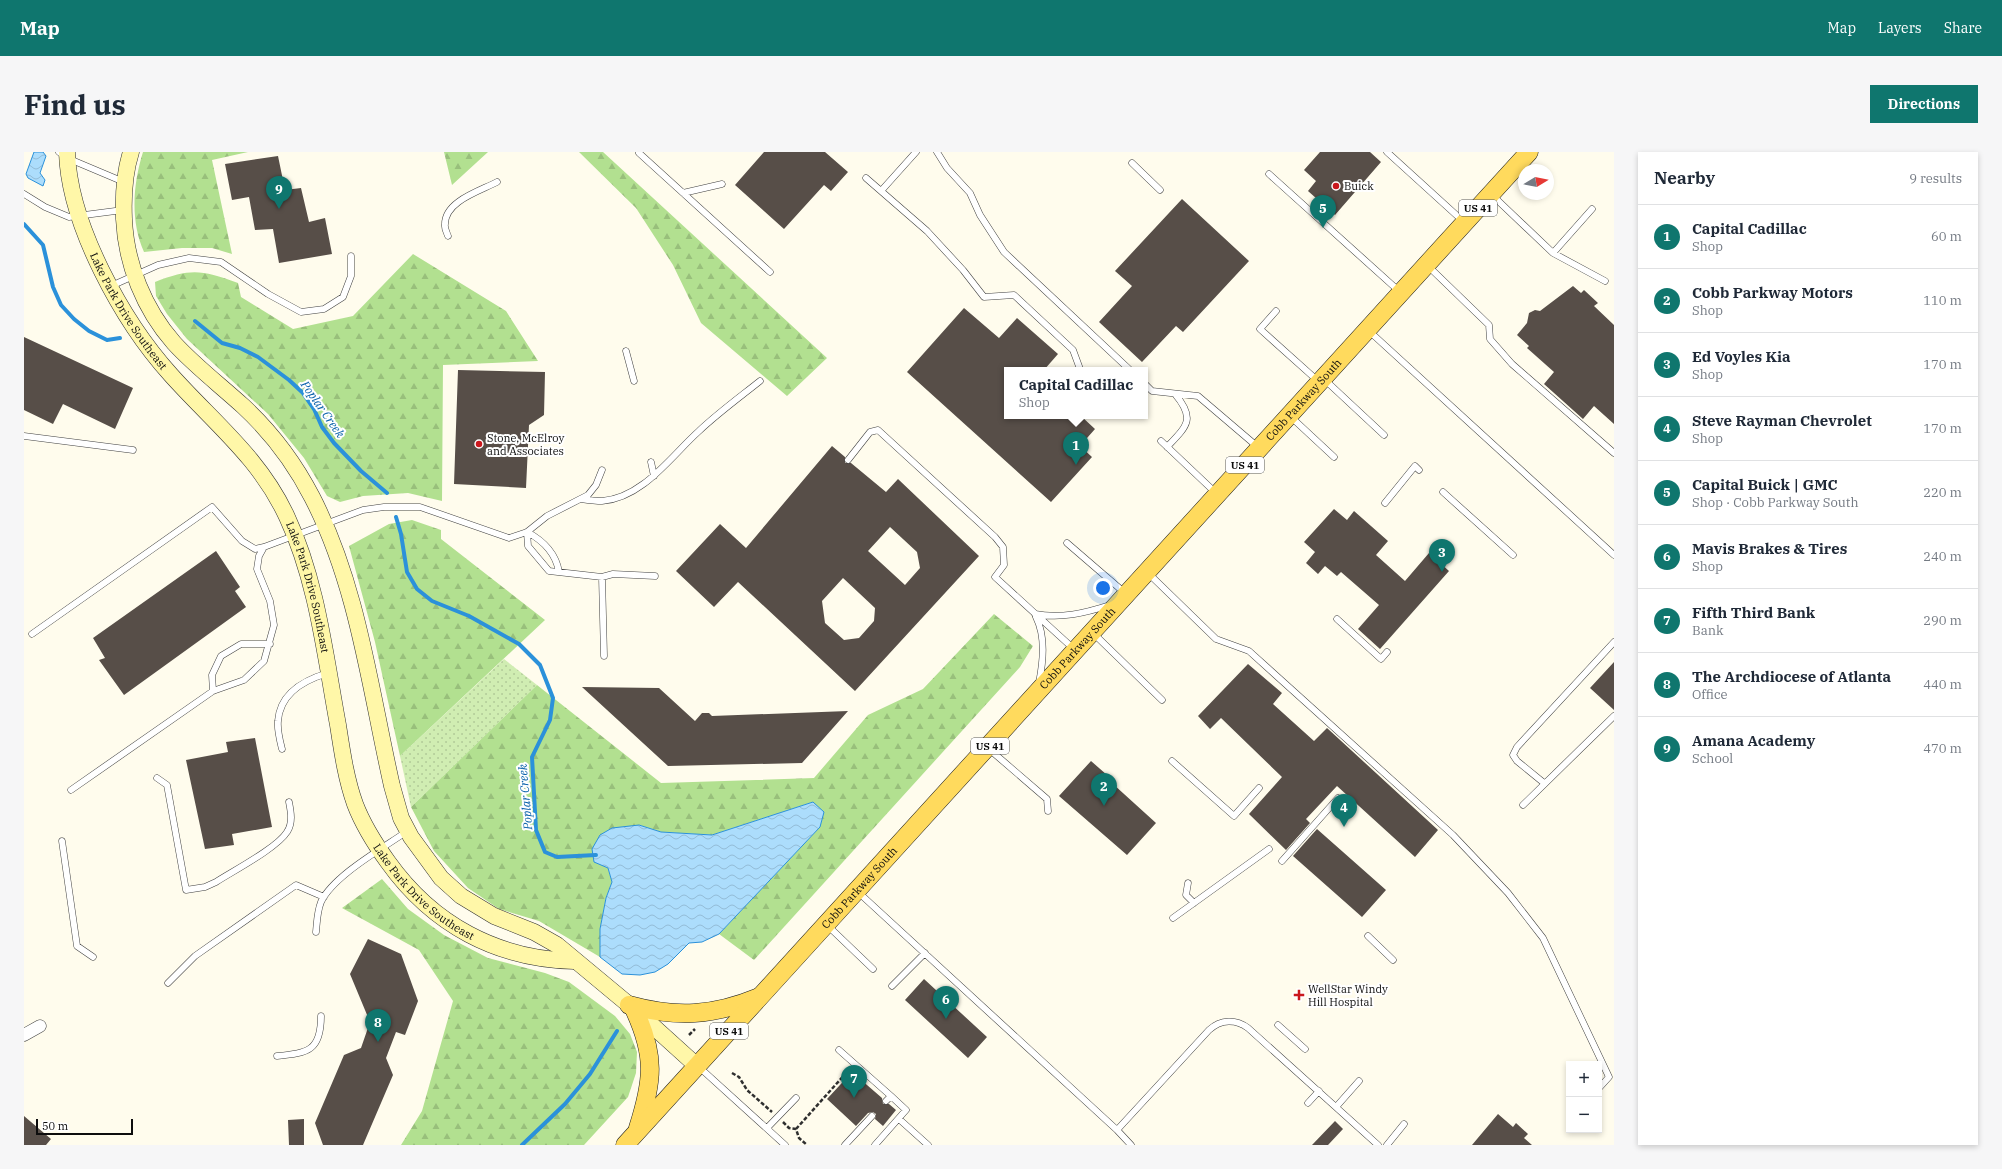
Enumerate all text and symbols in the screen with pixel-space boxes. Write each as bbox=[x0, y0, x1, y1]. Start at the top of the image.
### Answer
text: Map bbox=[20, 16, 60, 40]
text: Map bbox=[1828, 19, 1856, 37]
text: Layers bbox=[1878, 19, 1922, 37]
text: Share bbox=[1944, 19, 1982, 37]
button: Directions bbox=[1870, 85, 1978, 123]
text: Find us bbox=[24, 86, 126, 123]
north arrow bbox=[1518, 164, 1554, 200]
text: Nearby bbox=[1654, 167, 1715, 189]
text: 9 results bbox=[1909, 170, 1962, 187]
pin: 9 bbox=[266, 176, 292, 209]
place label: Buick bbox=[1344, 179, 1374, 193]
marker: Buick bbox=[1331, 181, 1341, 191]
pin: 5 bbox=[1310, 195, 1336, 228]
road number: US 41 bbox=[1459, 200, 1497, 216]
text: Capital Cadillac bbox=[1692, 219, 1807, 238]
text: 1 bbox=[1663, 228, 1671, 245]
text: 60 m bbox=[1931, 228, 1962, 245]
text: Shop bbox=[1692, 238, 1723, 255]
street label: Lake Park Drive Southeast bbox=[87, 250, 170, 373]
text: Cobb Parkway Motors bbox=[1692, 283, 1853, 302]
text: 2 bbox=[1663, 292, 1671, 309]
text: 110 m bbox=[1923, 292, 1962, 309]
text: Shop bbox=[1692, 302, 1723, 319]
text: Ed Voyles Kia bbox=[1692, 347, 1791, 366]
street label: Cobb Parkway South bbox=[1263, 356, 1345, 444]
text: 3 bbox=[1663, 356, 1671, 373]
text: 170 m bbox=[1923, 356, 1962, 373]
text: Shop bbox=[1692, 366, 1723, 383]
popup bbox=[1004, 367, 1148, 419]
text: Capital Cadillac bbox=[1019, 375, 1133, 394]
water label: Poplar Creek bbox=[297, 377, 348, 441]
text: Shop bbox=[1019, 394, 1050, 411]
text: Steve Rayman Chevrolet bbox=[1692, 411, 1872, 430]
text: 4 bbox=[1663, 420, 1671, 437]
text: 170 m bbox=[1923, 420, 1962, 437]
text: Shop bbox=[1692, 430, 1723, 447]
place label: Stone, McElroy and Associates bbox=[487, 431, 564, 458]
pin: 1 bbox=[1063, 432, 1089, 465]
marker: Stone, McElroy and Associates bbox=[474, 439, 484, 449]
road number: US 41 bbox=[1226, 457, 1264, 473]
text: Capital Buick | GMC bbox=[1692, 475, 1838, 494]
text: 5 bbox=[1663, 484, 1671, 501]
text: 220 m bbox=[1923, 484, 1962, 501]
text: Shop · Cobb Parkway South bbox=[1692, 494, 1859, 511]
street label: Lake Park Drive Southeast bbox=[283, 519, 332, 654]
pin: 3 bbox=[1429, 539, 1455, 572]
text: Mavis Brakes & Tires bbox=[1692, 539, 1847, 558]
text: 6 bbox=[1663, 548, 1671, 565]
text: 240 m bbox=[1923, 548, 1962, 565]
text: Shop bbox=[1692, 558, 1723, 575]
your location bbox=[1093, 578, 1113, 598]
text: Fifth Third Bank bbox=[1692, 603, 1815, 622]
street label: Cobb Parkway South bbox=[1036, 604, 1118, 692]
text: 7 bbox=[1663, 612, 1671, 629]
text: 290 m bbox=[1923, 612, 1962, 629]
text: Bank bbox=[1692, 622, 1724, 639]
text: The Archdiocese of Atlanta bbox=[1692, 667, 1891, 686]
text: 8 bbox=[1663, 676, 1671, 693]
text: 440 m bbox=[1923, 676, 1962, 693]
text: Office bbox=[1692, 686, 1728, 703]
text: Amana Academy bbox=[1692, 731, 1815, 750]
road number: US 41 bbox=[971, 738, 1009, 754]
text: 9 bbox=[1663, 740, 1671, 757]
text: 470 m bbox=[1923, 740, 1962, 757]
text: School bbox=[1692, 750, 1733, 767]
water label: Poplar Creek bbox=[515, 763, 535, 832]
pin: 2 bbox=[1091, 773, 1117, 806]
pin: 4 bbox=[1331, 794, 1357, 827]
street label: Lake Park Drive Southeast bbox=[370, 841, 477, 943]
street label: Cobb Parkway South bbox=[818, 844, 900, 932]
place label: WellStar Windy Hill Hospital bbox=[1308, 982, 1388, 1009]
pin: 6 bbox=[933, 986, 959, 1019]
marker: WellStar Windy Hill Hospital bbox=[1293, 989, 1305, 1001]
pin: 8 bbox=[365, 1009, 391, 1042]
road number: US 41 bbox=[710, 1023, 748, 1039]
map controls bbox=[1566, 1061, 1602, 1133]
button: + bbox=[1566, 1061, 1602, 1097]
pin: 7 bbox=[841, 1065, 867, 1098]
button: − bbox=[1566, 1097, 1602, 1133]
scale bar bbox=[36, 1117, 133, 1136]
text: 50 m bbox=[42, 1119, 68, 1133]

